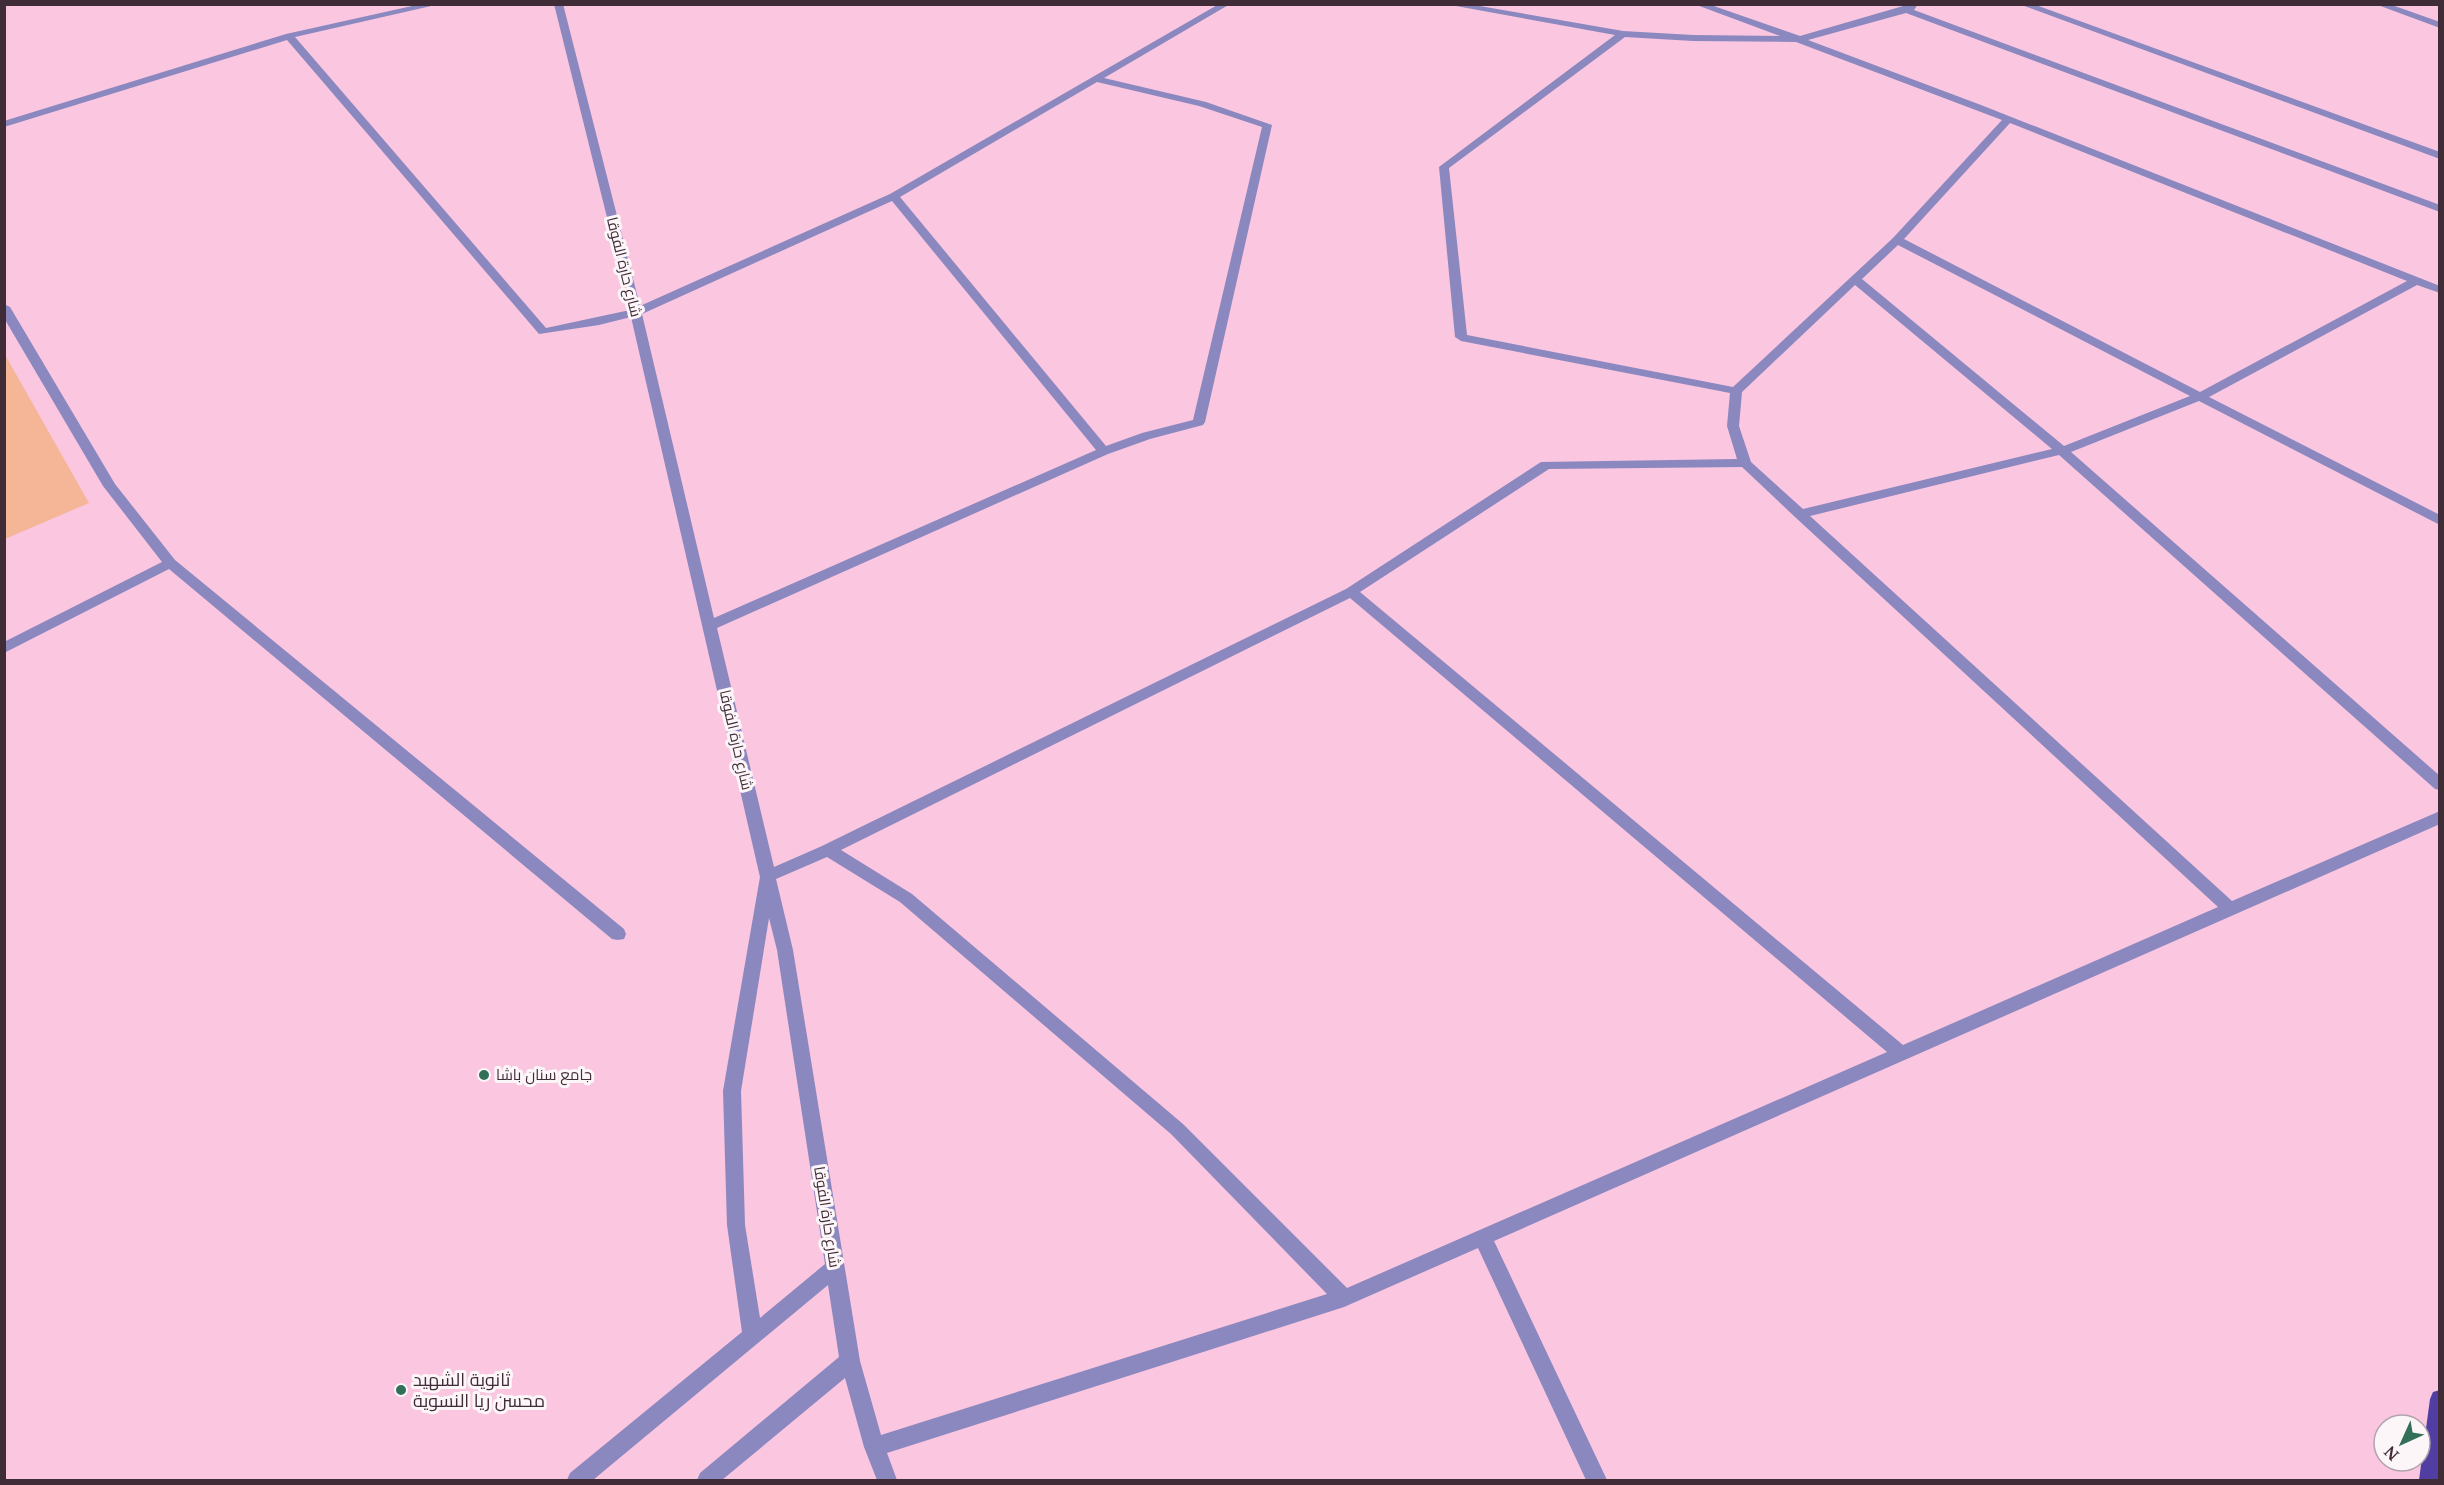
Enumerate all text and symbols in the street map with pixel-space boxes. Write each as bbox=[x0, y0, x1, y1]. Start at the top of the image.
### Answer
street label: شارع حارة الفوقا bbox=[601, 215, 647, 319]
street label: شارع حارة الفوقا bbox=[714, 688, 758, 792]
place label: جامع سنان باشا bbox=[496, 1064, 592, 1086]
marker: جامع سنان باشا bbox=[477, 1068, 491, 1082]
street label: شارع حارة الفوقا bbox=[808, 1165, 846, 1269]
place label: ثانوية الشهيد محسن ريا النسوية bbox=[413, 1367, 545, 1412]
marker: ثانوية الشهيد محسن ريا النسوية bbox=[394, 1383, 408, 1397]
north arrow bbox=[2372, 1413, 2432, 1473]
text: N bbox=[2379, 1441, 2404, 1466]

